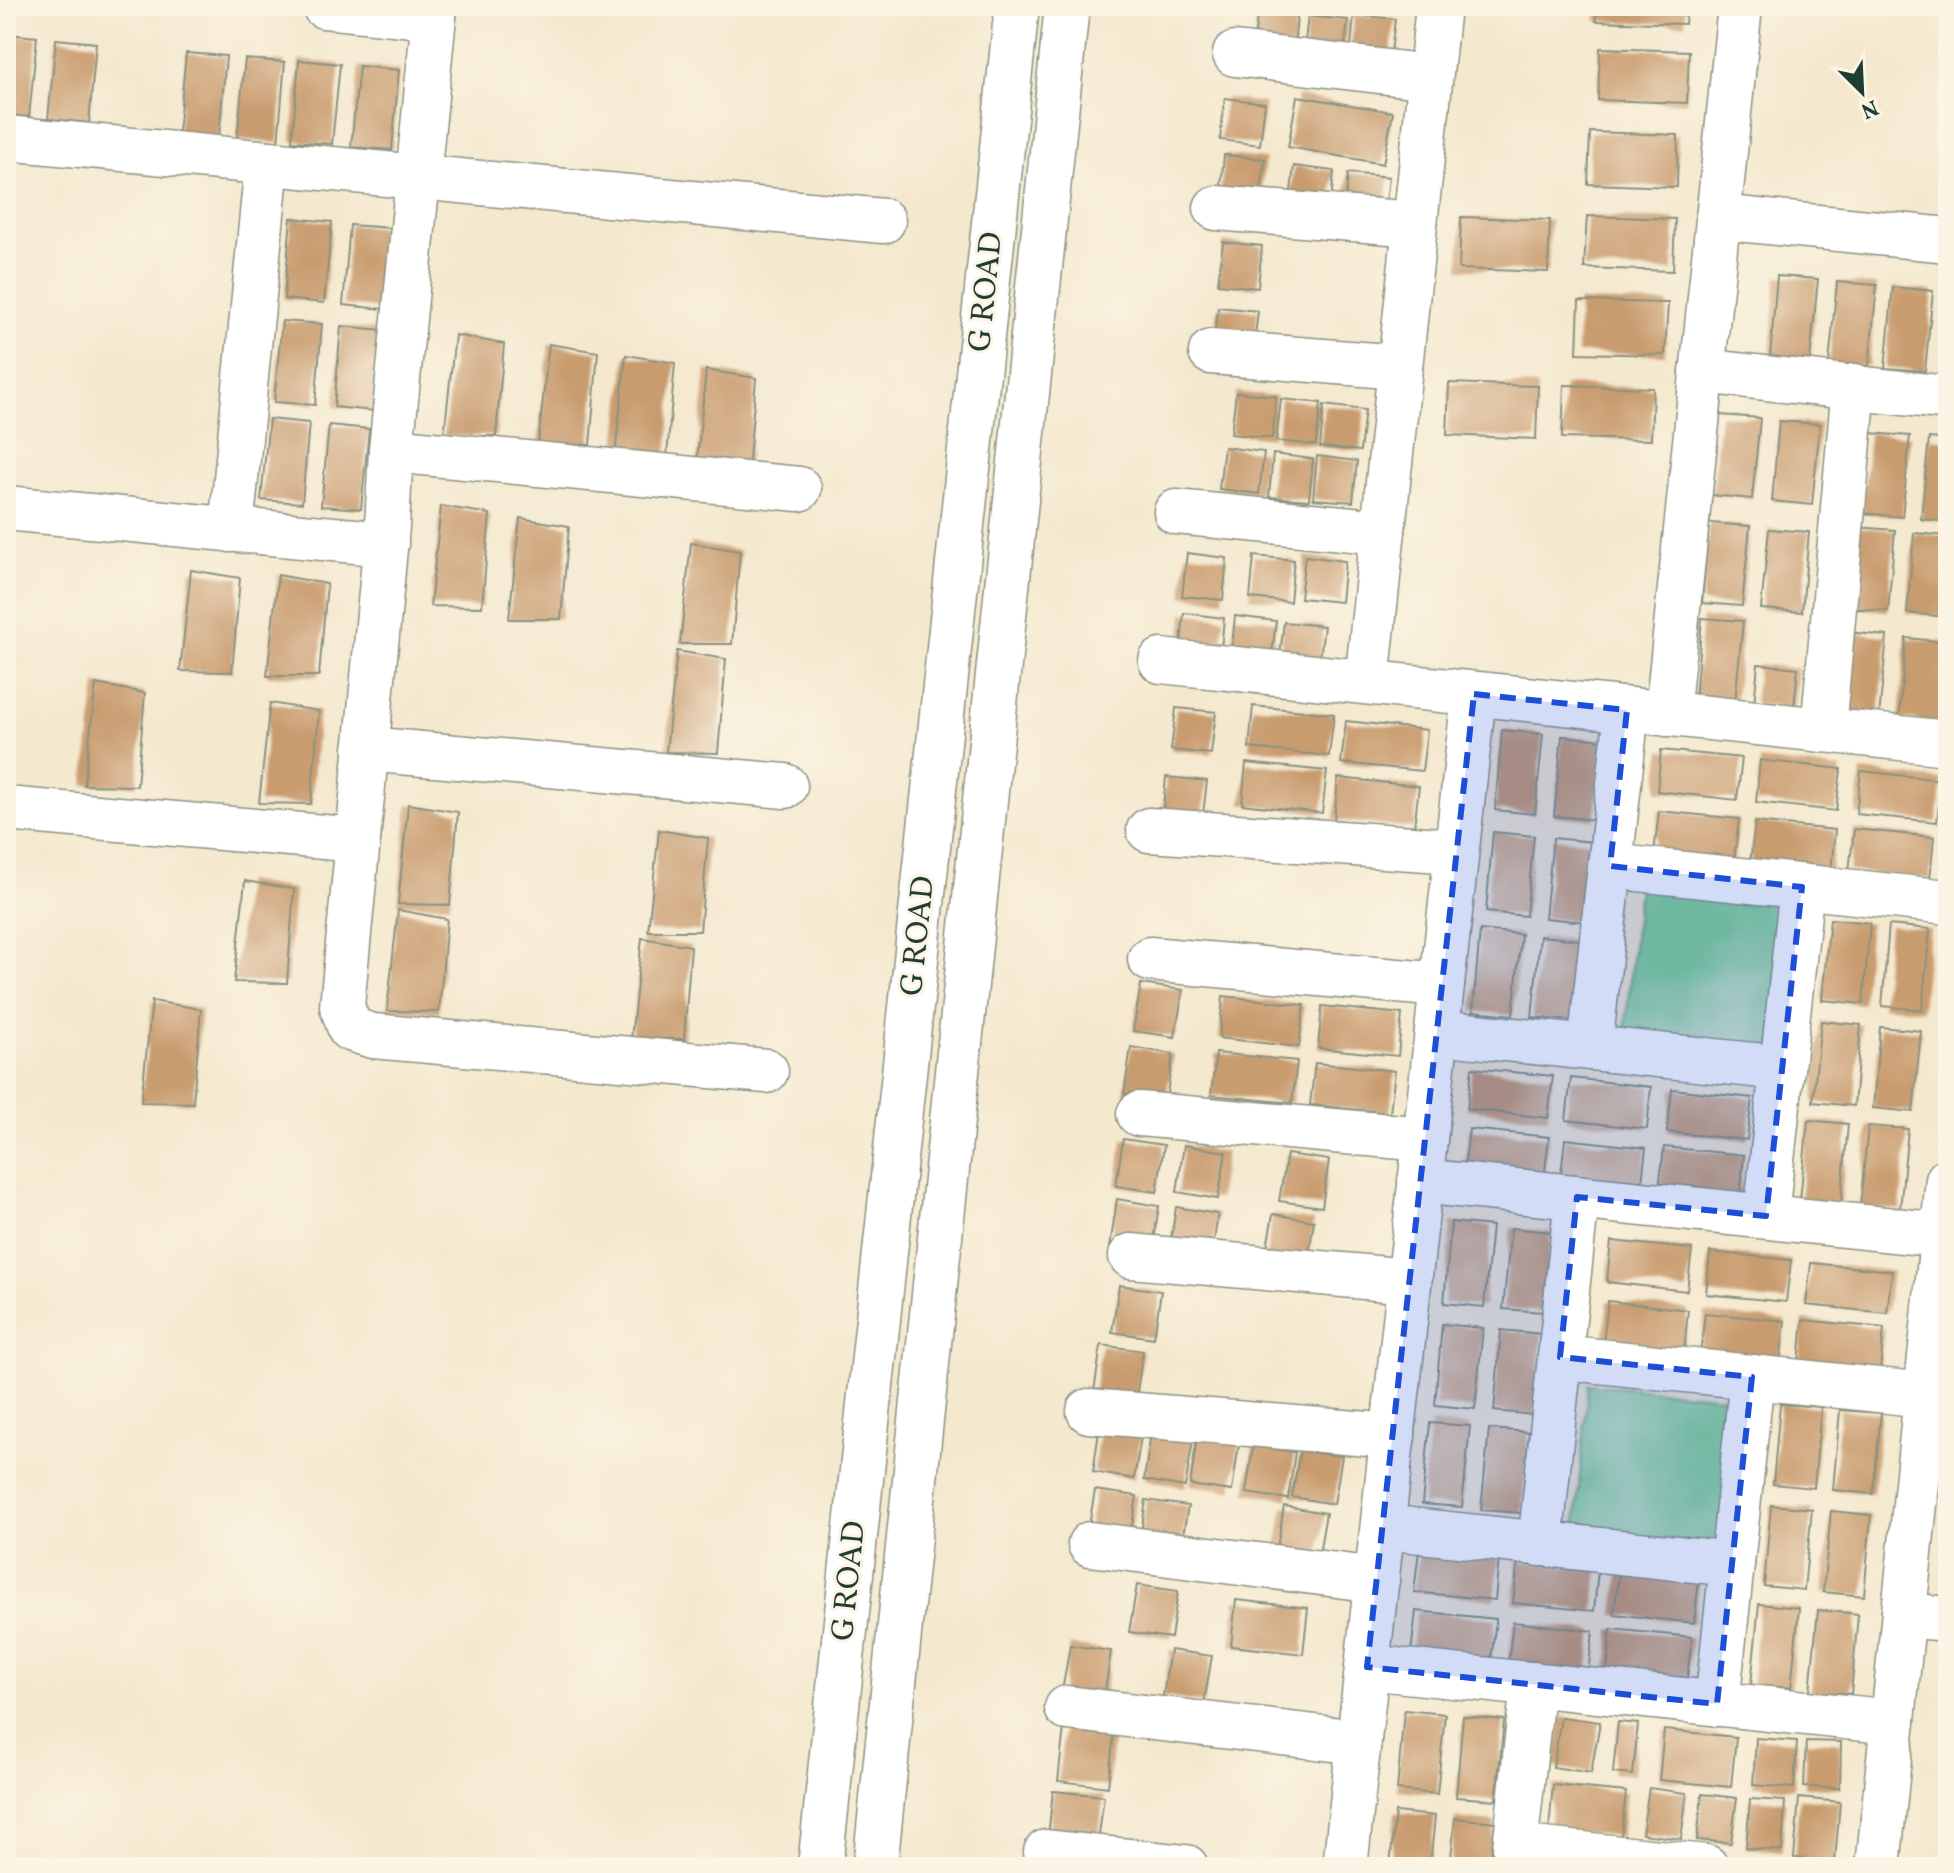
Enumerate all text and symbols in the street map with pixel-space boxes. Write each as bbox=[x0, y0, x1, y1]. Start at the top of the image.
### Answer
north arrow bbox=[1822, 52, 1902, 132]
text: N bbox=[1855, 91, 1883, 125]
street label: G ROAD bbox=[959, 230, 1015, 354]
street label: G ROAD bbox=[891, 874, 947, 998]
street label: G ROAD bbox=[822, 1519, 878, 1643]

